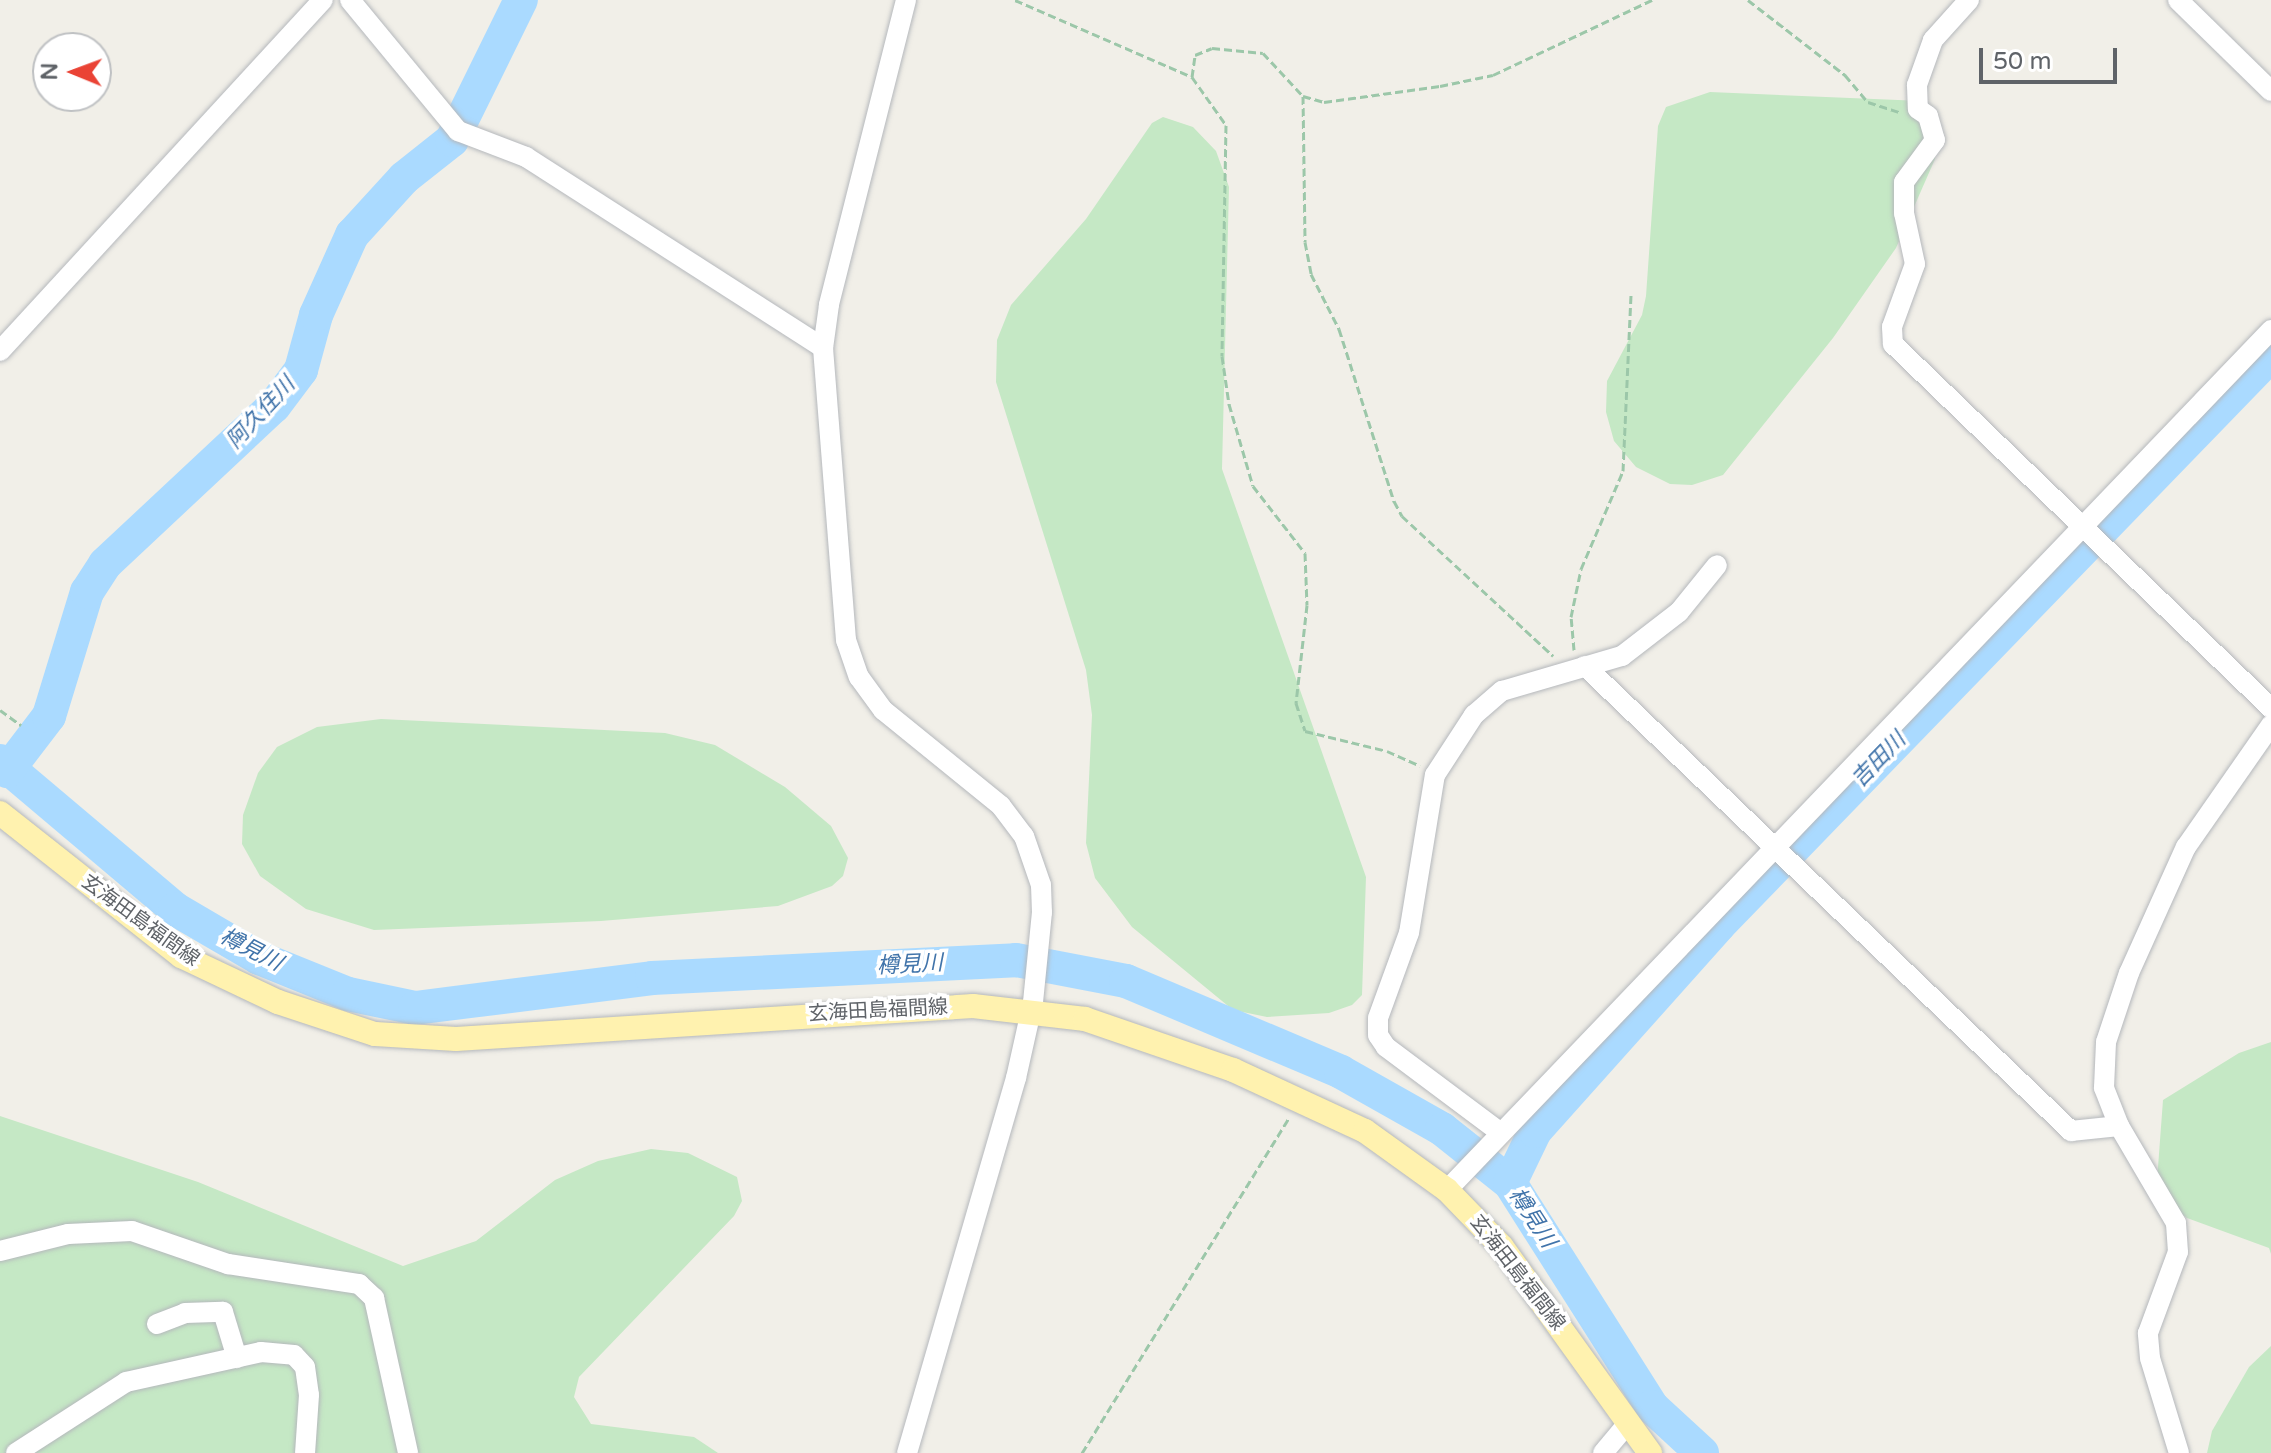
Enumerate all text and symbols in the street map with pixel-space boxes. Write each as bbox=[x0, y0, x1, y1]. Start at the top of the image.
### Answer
north arrow bbox=[32, 32, 112, 112]
scale bar bbox=[1983, 32, 2121, 82]
text: 50 m bbox=[1993, 47, 2051, 76]
text: N bbox=[37, 63, 63, 81]
water label: 阿久住川 bbox=[221, 372, 301, 454]
water label: 吉田川 bbox=[1847, 727, 1911, 793]
street label: 玄海田島福間線 bbox=[76, 870, 204, 972]
water label: 樽見川 bbox=[216, 923, 286, 977]
water label: 樽見川 bbox=[876, 950, 944, 980]
street label: 玄海田島福間線 bbox=[807, 995, 949, 1027]
water label: 樽見川 bbox=[1503, 1183, 1561, 1253]
street label: 玄海田島福間線 bbox=[1464, 1210, 1570, 1336]

